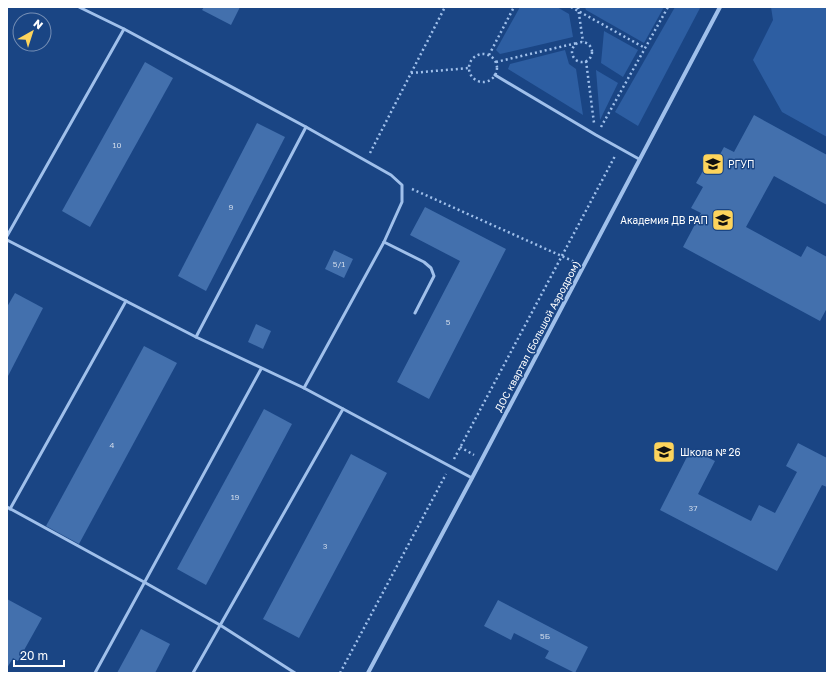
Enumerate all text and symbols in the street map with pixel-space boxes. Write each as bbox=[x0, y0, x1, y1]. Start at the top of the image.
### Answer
north arrow bbox=[12, 12, 52, 52]
text: N bbox=[31, 16, 46, 32]
house number: 10 bbox=[113, 140, 121, 150]
school or university icon: РГУП bbox=[700, 151, 726, 177]
place label: РГУП bbox=[728, 158, 755, 170]
house number: 9 bbox=[229, 202, 234, 212]
school or university icon: Академия ДВ РАП bbox=[710, 207, 736, 233]
place label: Академия ДВ РАП bbox=[620, 214, 708, 226]
house number: 5/1 bbox=[333, 259, 345, 269]
street label: ДОС квартал (Большой Аэродром) bbox=[492, 259, 582, 413]
house number: 5 bbox=[446, 317, 451, 327]
school or university icon: Школа № 26 bbox=[651, 439, 677, 465]
house number: 4 bbox=[110, 440, 115, 450]
place label: Школа № 26 bbox=[680, 446, 740, 458]
house number: 19 bbox=[231, 492, 240, 502]
house number: 37 bbox=[689, 503, 697, 513]
house number: 3 bbox=[323, 541, 328, 551]
house number: 5Б bbox=[540, 631, 550, 641]
scale bar bbox=[14, 642, 64, 668]
text: 20 m bbox=[20, 648, 48, 663]

